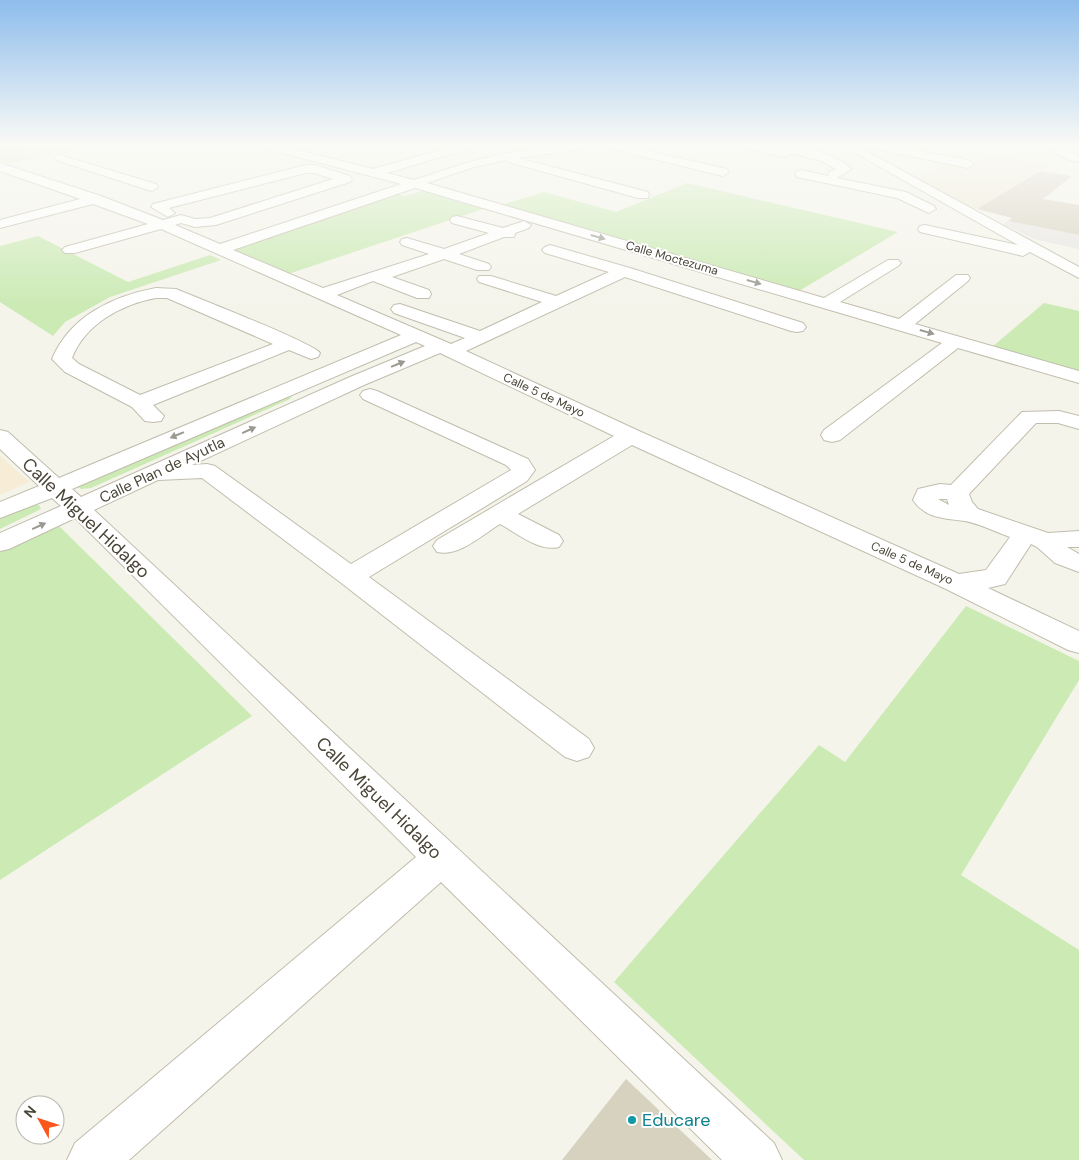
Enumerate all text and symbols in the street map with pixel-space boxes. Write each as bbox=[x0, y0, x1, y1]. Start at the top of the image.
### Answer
one-way arrow bbox=[590, 233, 605, 241]
street label: Calle Moctezuma bbox=[624, 237, 720, 279]
one-way arrow bbox=[746, 278, 761, 286]
one-way arrow bbox=[919, 328, 934, 336]
one-way arrow bbox=[391, 360, 405, 368]
street label: Calle 5 de Mayo bbox=[501, 369, 587, 421]
one-way arrow bbox=[242, 426, 256, 434]
street label: Calle Plan de Ayutla bbox=[96, 432, 228, 508]
one-way arrow bbox=[170, 432, 184, 440]
street label: Calle Miguel Hidalgo bbox=[17, 452, 155, 584]
one-way arrow bbox=[32, 521, 46, 529]
street label: Calle 5 de Mayo bbox=[868, 538, 956, 588]
street label: Calle Miguel Hidalgo bbox=[311, 731, 447, 865]
north arrow bbox=[15, 1095, 65, 1145]
text: N bbox=[20, 1102, 40, 1121]
place label: Educare bbox=[642, 1108, 710, 1132]
marker: Educare bbox=[626, 1114, 638, 1126]

